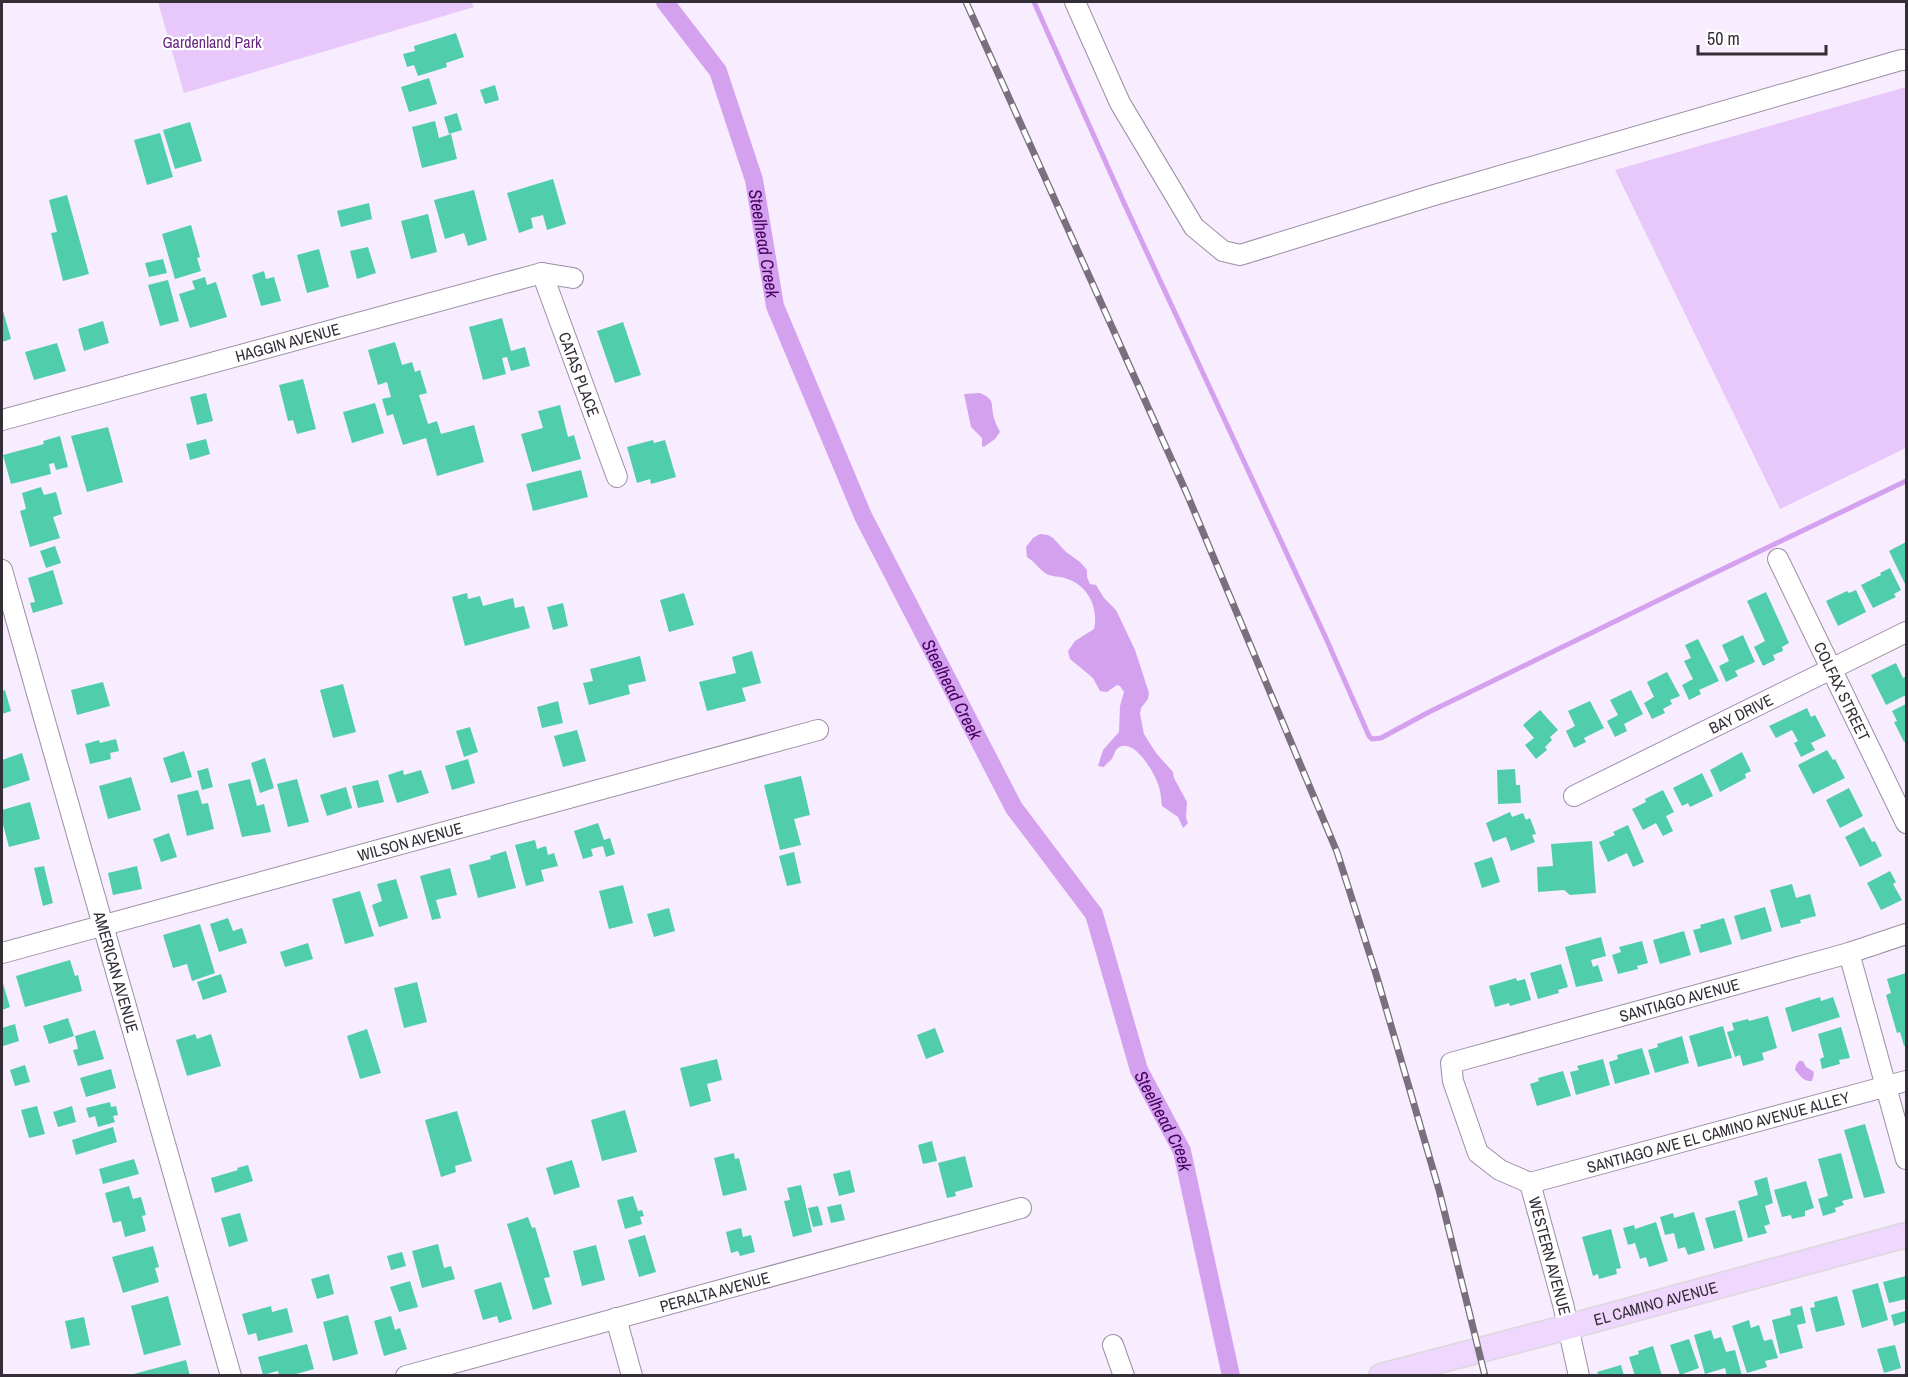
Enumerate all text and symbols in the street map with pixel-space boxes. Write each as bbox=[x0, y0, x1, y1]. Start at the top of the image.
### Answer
scale bar bbox=[1698, 18, 1826, 56]
text: 50 m bbox=[1707, 26, 1740, 51]
park label: Gardenland Park bbox=[162, 31, 262, 53]
water label: Steelhead Creek bbox=[743, 187, 786, 300]
street label: HAGGIN AVENUE bbox=[233, 317, 343, 367]
street label: CATAS PLACE bbox=[554, 329, 605, 420]
water label: Steelhead Creek bbox=[916, 634, 989, 744]
street label: COLFAX STREET bbox=[1809, 638, 1875, 744]
street label: BAY DRIVE bbox=[1705, 689, 1777, 739]
street label: WILSON AVENUE bbox=[355, 817, 465, 866]
street label: AMERICAN AVENUE bbox=[88, 908, 144, 1035]
street label: SANTIAGO AVENUE bbox=[1617, 973, 1742, 1027]
water label: Steelhead Creek bbox=[1129, 1066, 1199, 1174]
street label: SANTIAGO AVE EL CAMINO AVENUE ALLEY bbox=[1584, 1086, 1852, 1178]
street label: WESTERN AVENUE bbox=[1524, 1194, 1576, 1318]
street label: PERALTA AVENUE bbox=[657, 1266, 772, 1317]
street label: EL CAMINO AVENUE bbox=[1591, 1276, 1720, 1331]

